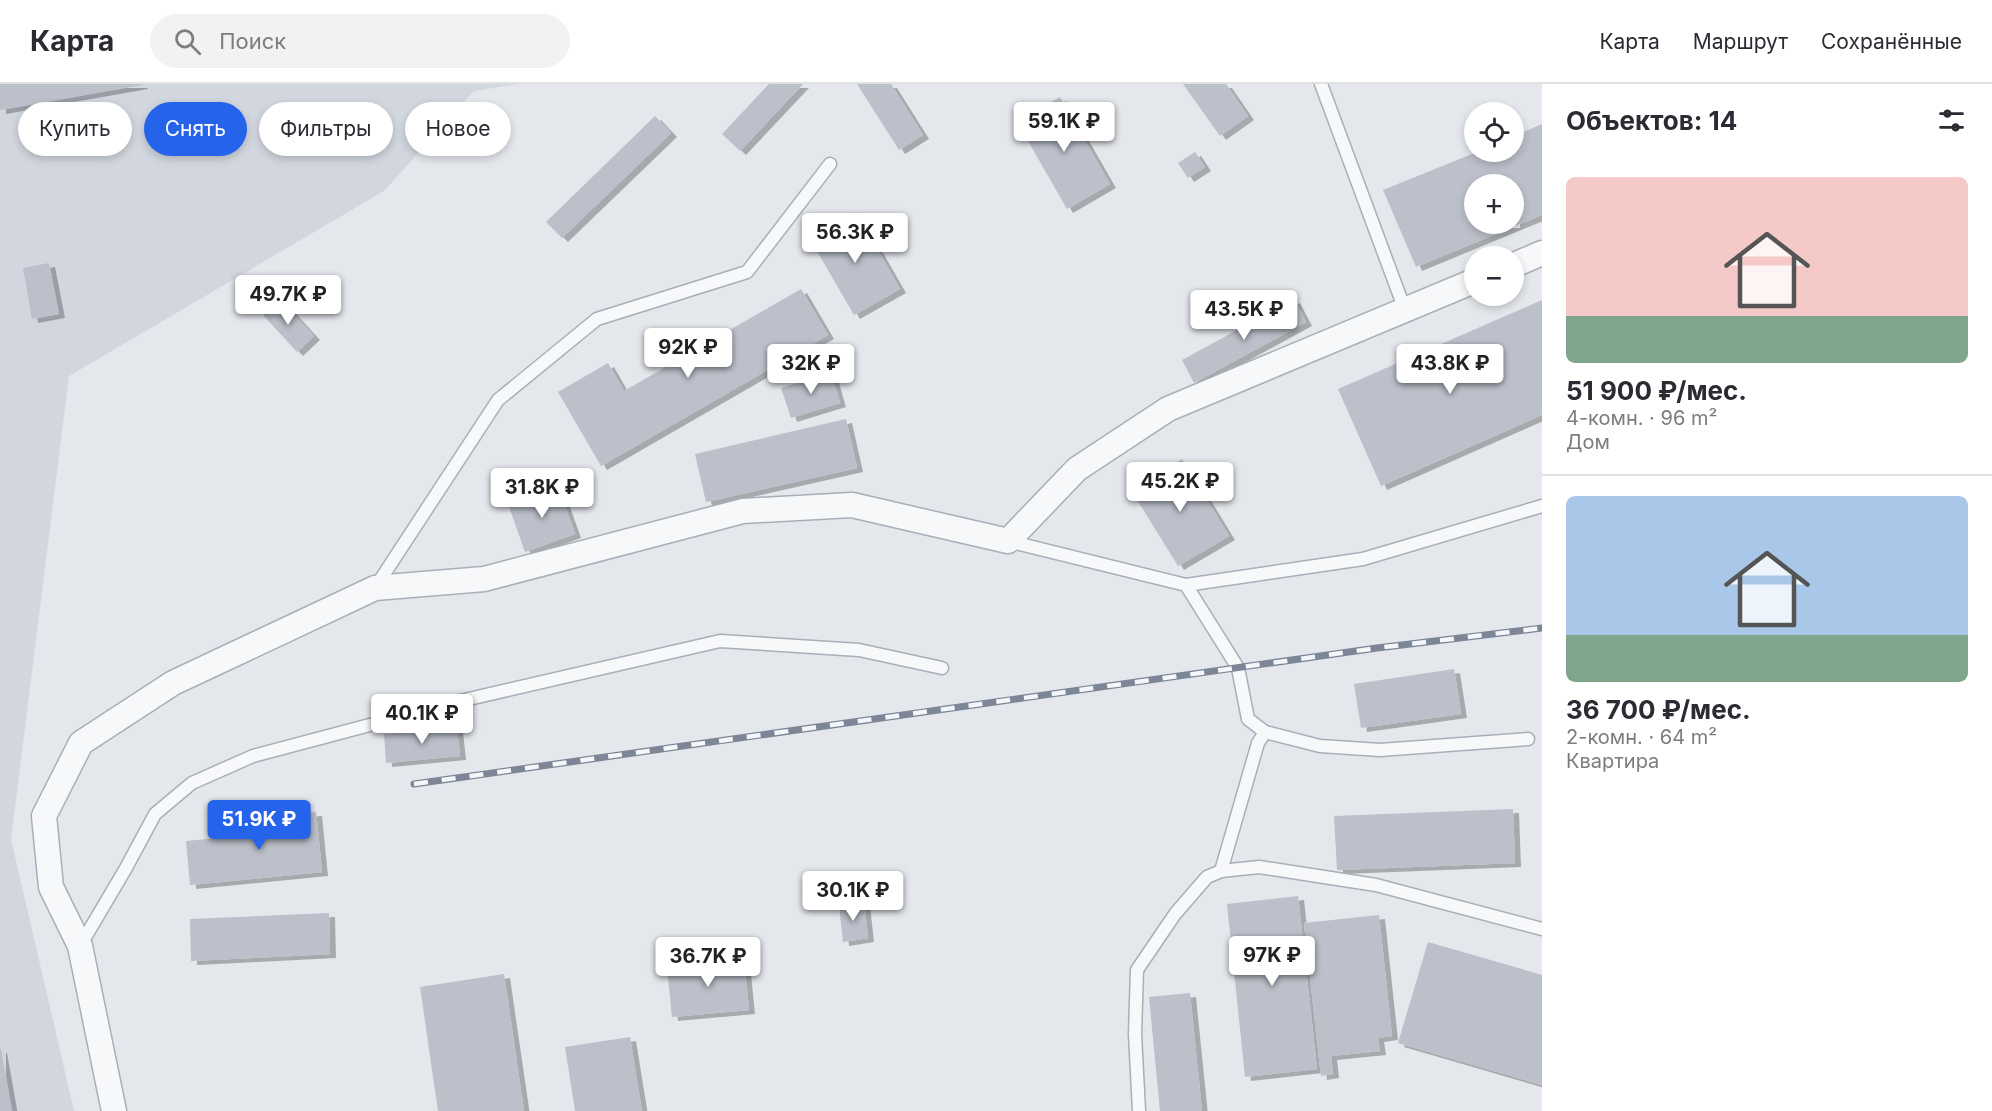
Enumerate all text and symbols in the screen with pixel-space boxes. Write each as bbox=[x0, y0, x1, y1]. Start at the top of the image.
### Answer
search box bbox=[150, 14, 570, 68]
text: Карта bbox=[30, 24, 114, 58]
icon: search bbox=[171, 25, 204, 58]
text: Поиск bbox=[219, 28, 286, 54]
text: Карта bbox=[1599, 29, 1660, 54]
text: Маршрут bbox=[1693, 29, 1788, 54]
text: Сохранённые bbox=[1821, 29, 1962, 54]
chip: Купить bbox=[18, 102, 132, 156]
chip: Снять bbox=[144, 102, 247, 156]
chip: Фильтры bbox=[259, 102, 393, 156]
chip: Новое bbox=[405, 102, 511, 156]
pin: 59.1K ₽ bbox=[1009, 102, 1119, 153]
map controls bbox=[1464, 102, 1524, 306]
button: locate bbox=[1464, 102, 1524, 162]
icon: filters bbox=[1935, 104, 1968, 137]
text: Объектов: 14 bbox=[1566, 105, 1737, 136]
text: 59.1K ₽ bbox=[1028, 109, 1100, 133]
button: + bbox=[1464, 174, 1524, 234]
pin: 56.3K ₽ bbox=[800, 213, 910, 264]
icon: home bbox=[1713, 216, 1821, 324]
text: 56.3K ₽ bbox=[816, 220, 894, 244]
button: − bbox=[1464, 246, 1524, 306]
pin: 49.7K ₽ bbox=[233, 275, 343, 326]
text: 49.7K ₽ bbox=[249, 282, 327, 306]
pin: 43.5K ₽ bbox=[1189, 290, 1299, 341]
text: 43.5K ₽ bbox=[1204, 297, 1284, 321]
pin: 92K ₽ bbox=[646, 328, 730, 379]
text: 92K ₽ bbox=[658, 335, 718, 359]
pin: 32K ₽ bbox=[769, 344, 853, 395]
pin: 43.8K ₽ bbox=[1395, 344, 1505, 395]
text: 32K ₽ bbox=[781, 351, 841, 375]
text: 43.8K ₽ bbox=[1410, 351, 1490, 375]
text: 51 900 ₽/мес. bbox=[1566, 375, 1747, 406]
text: 4-комн. · 96 m² bbox=[1566, 406, 1717, 430]
text: Дом bbox=[1566, 430, 1610, 454]
pin: 45.2K ₽ bbox=[1125, 462, 1235, 513]
pin: 31.8K ₽ bbox=[487, 468, 597, 519]
text: 45.2K ₽ bbox=[1140, 469, 1220, 493]
text: 31.8K ₽ bbox=[505, 475, 579, 499]
icon: home bbox=[1713, 535, 1821, 643]
pin: 40.1K ₽ bbox=[367, 694, 477, 745]
text: 36 700 ₽/мес. bbox=[1566, 694, 1751, 725]
text: 40.1K ₽ bbox=[385, 701, 459, 725]
text: 2-комн. · 64 m² bbox=[1566, 725, 1717, 749]
text: Квартира bbox=[1566, 749, 1659, 773]
pin: 51.9K ₽ bbox=[204, 800, 314, 851]
text: 51.9K ₽ bbox=[222, 807, 296, 831]
pin: 30.1K ₽ bbox=[798, 871, 908, 922]
text: 30.1K ₽ bbox=[816, 878, 890, 902]
pin: 97K ₽ bbox=[1230, 936, 1314, 987]
pin: 36.7K ₽ bbox=[653, 937, 763, 988]
text: 97K ₽ bbox=[1243, 943, 1301, 967]
text: 36.7K ₽ bbox=[669, 944, 747, 968]

